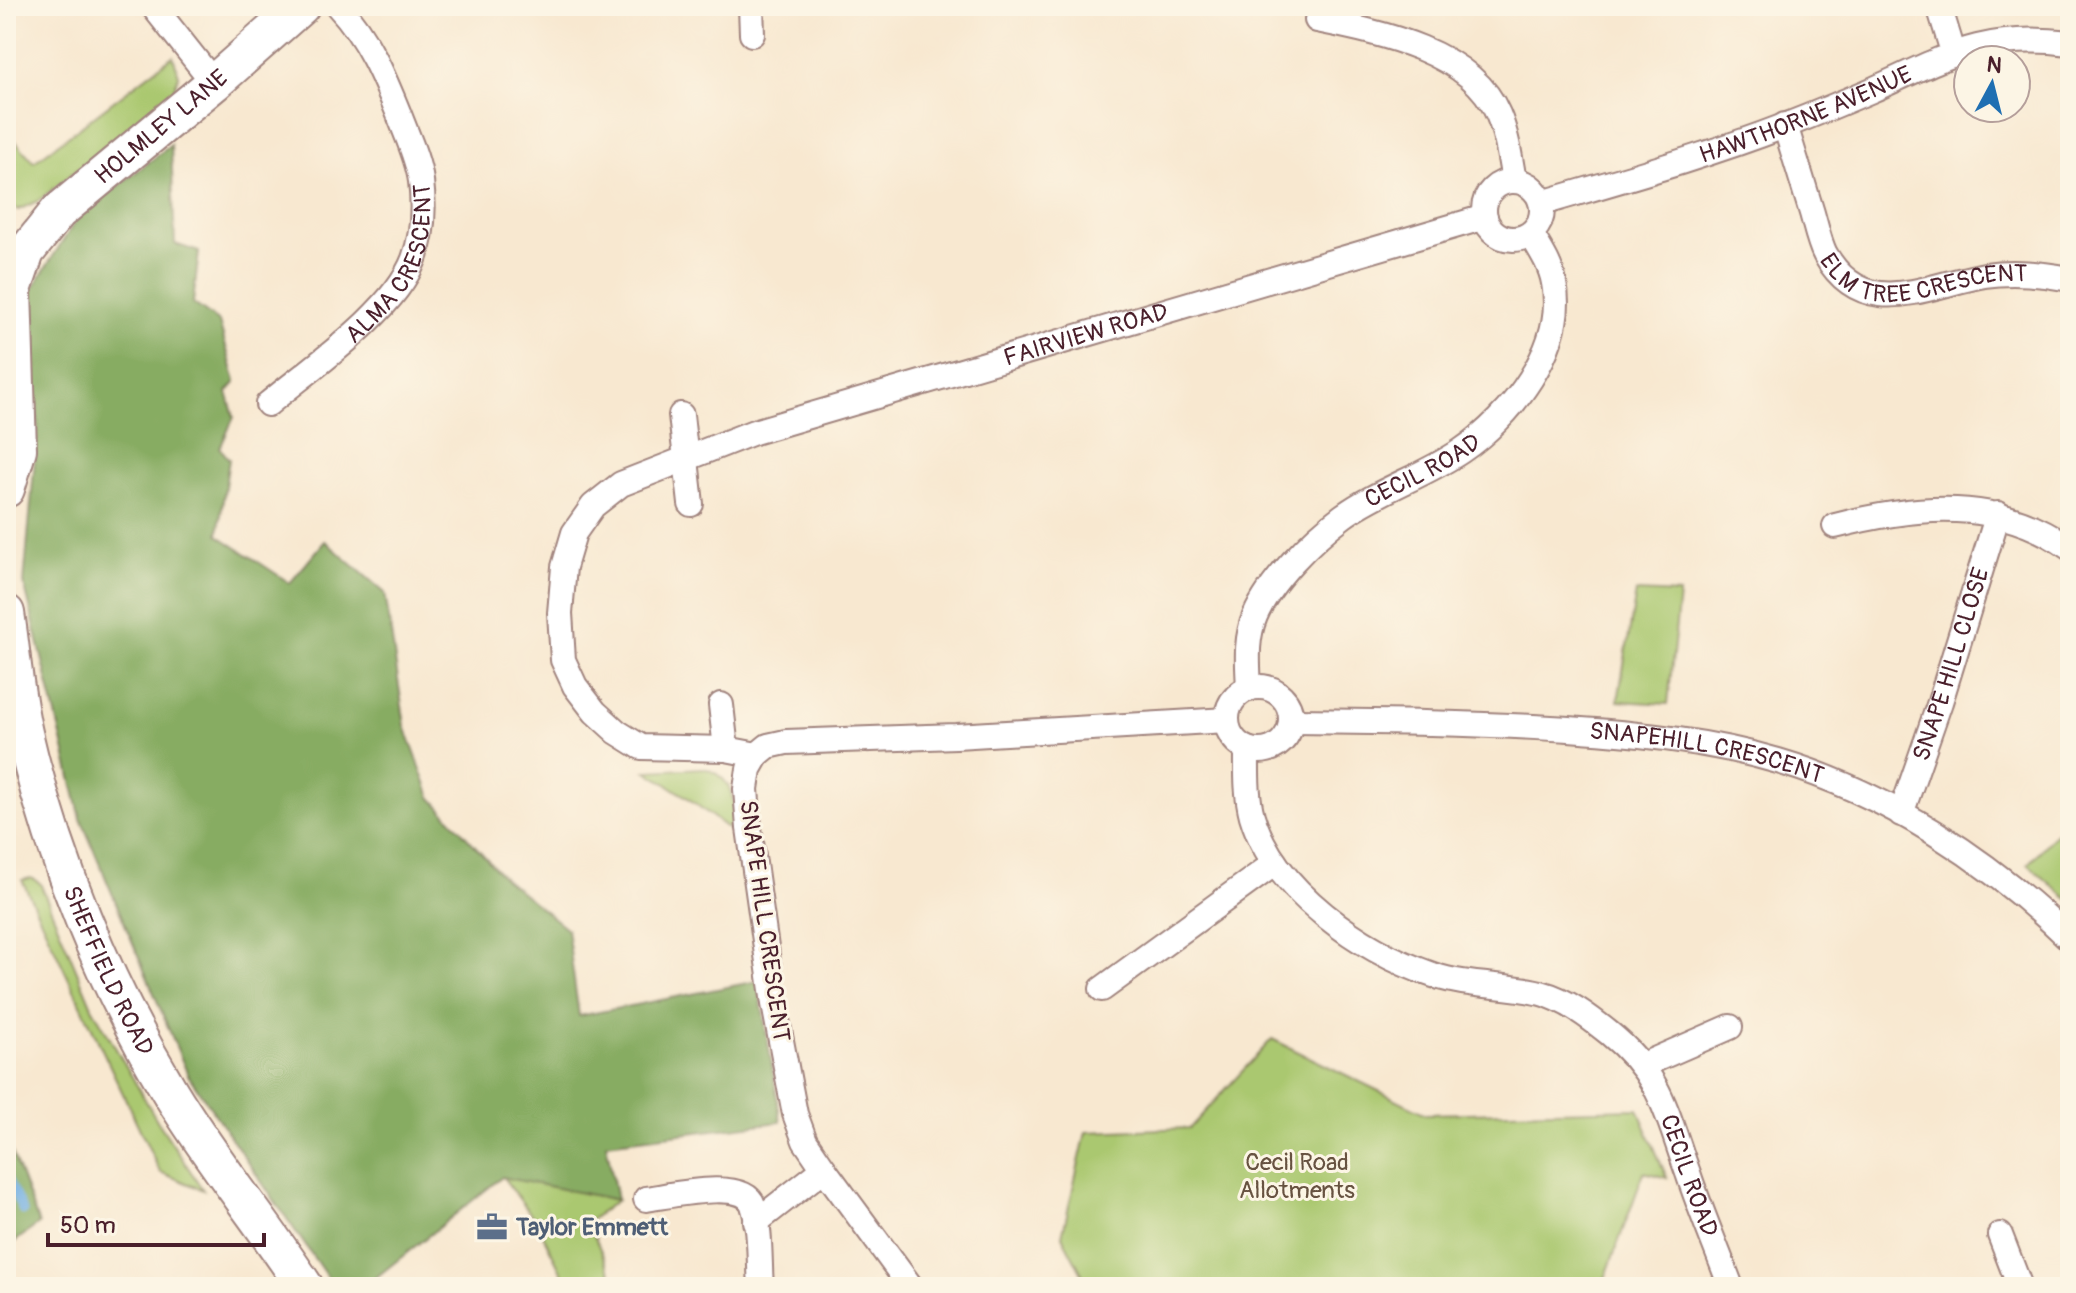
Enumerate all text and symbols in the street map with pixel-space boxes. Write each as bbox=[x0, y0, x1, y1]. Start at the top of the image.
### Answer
north arrow bbox=[1952, 44, 2032, 124]
text: N bbox=[1985, 50, 2004, 80]
street label: HAWTHORNE AVENUE bbox=[1696, 60, 1917, 170]
street label: HOLMLEY LANE bbox=[89, 64, 234, 191]
street label: ALMA CRESCENT bbox=[340, 183, 438, 350]
street label: ELM TREE CRESCENT bbox=[1813, 248, 2027, 310]
street label: FAIRVIEW ROAD bbox=[1000, 297, 1171, 373]
street label: CECIL ROAD bbox=[1360, 428, 1487, 514]
street label: SNAPE HILL CLOSE bbox=[1907, 564, 1996, 765]
street label: SNAPEHILL CRESCENT bbox=[1588, 717, 1828, 790]
street label: SNAPE HILL CRESCENT bbox=[733, 799, 796, 1044]
street label: SHEFFIELD ROAD bbox=[57, 882, 160, 1061]
street label: CECIL ROAD bbox=[1654, 1111, 1724, 1241]
park label: Cecil Road Allotments bbox=[1239, 1148, 1355, 1205]
scale bar bbox=[48, 1197, 264, 1247]
office icon: Taylor Emmett bbox=[475, 1210, 509, 1244]
text: 50 m bbox=[60, 1211, 116, 1240]
place label: Taylor Emmett bbox=[515, 1213, 669, 1242]

